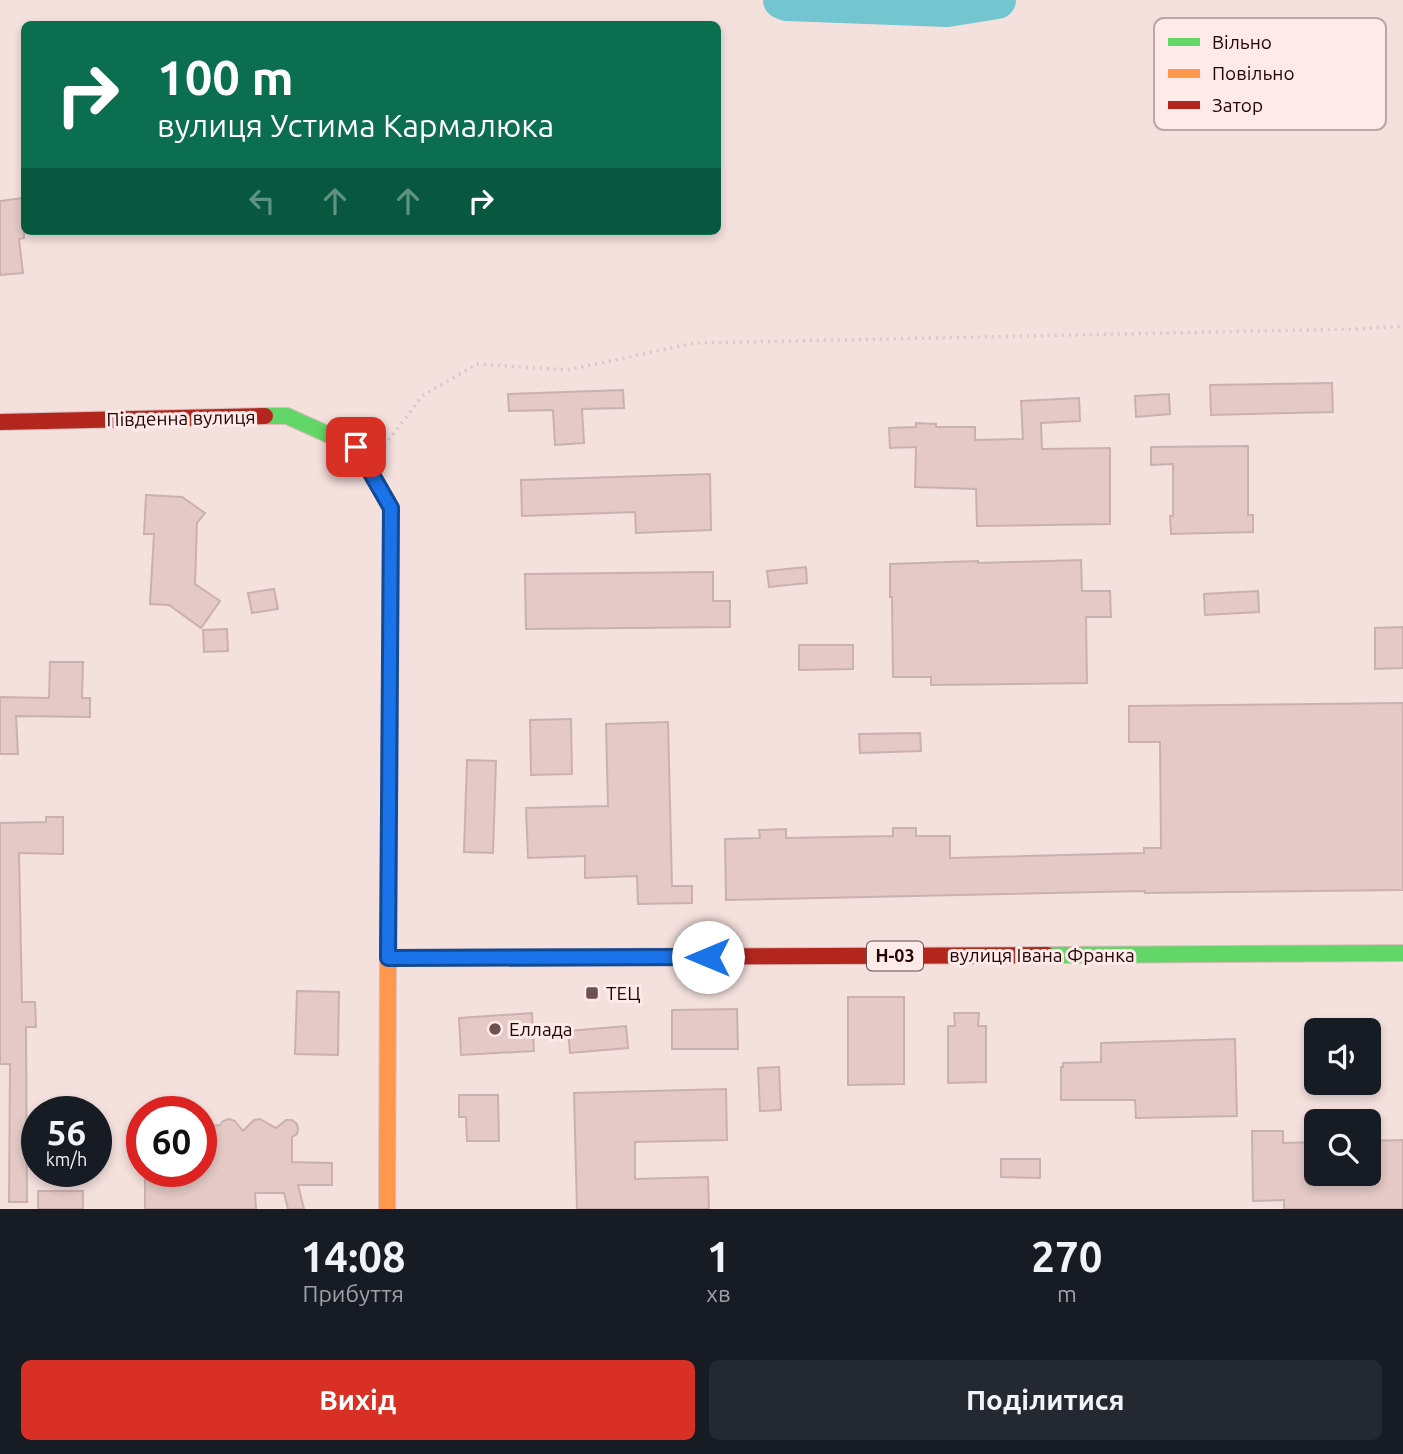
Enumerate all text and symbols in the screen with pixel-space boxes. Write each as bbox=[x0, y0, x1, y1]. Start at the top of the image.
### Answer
legend bbox=[1154, 18, 1386, 130]
text: Вільно bbox=[1212, 31, 1272, 53]
icon: right bbox=[42, 49, 133, 140]
text: 100 m bbox=[157, 49, 294, 104]
text: Повільно bbox=[1212, 62, 1295, 84]
text: Затор bbox=[1212, 94, 1263, 116]
text: вулиця Устима Кармалюка bbox=[157, 107, 554, 143]
icon: left bbox=[243, 182, 281, 220]
icon: ahead bbox=[316, 182, 354, 220]
icon: ahead bbox=[389, 182, 427, 220]
icon: right bbox=[462, 182, 500, 220]
street label: Південна вулиця bbox=[106, 406, 256, 430]
pin bbox=[326, 417, 386, 477]
icon: arrive bbox=[337, 428, 375, 466]
position arrow bbox=[671, 920, 745, 994]
road number: Н-03 bbox=[867, 942, 923, 971]
street label: вулиця Івана Франка bbox=[949, 944, 1135, 966]
place label: ТЕЦ bbox=[606, 982, 641, 1004]
marker: ТЕЦ bbox=[584, 985, 600, 1001]
place label: Еллада bbox=[509, 1018, 573, 1040]
map controls bbox=[1304, 1018, 1381, 1186]
button: sound bbox=[1304, 1018, 1381, 1095]
marker: Еллада bbox=[487, 1021, 503, 1037]
speed limit sign: 60 bbox=[126, 1096, 217, 1187]
button: search bbox=[1304, 1109, 1381, 1186]
text: 56 bbox=[47, 1112, 86, 1152]
text: km/h bbox=[46, 1149, 87, 1169]
text: 14:08 bbox=[301, 1233, 406, 1280]
text: 1 bbox=[707, 1233, 730, 1280]
text: 270 bbox=[1031, 1233, 1102, 1280]
text: Прибуття bbox=[303, 1281, 404, 1306]
text: хв bbox=[706, 1281, 731, 1306]
text: m bbox=[1057, 1281, 1077, 1306]
button: Вихід bbox=[21, 1360, 695, 1440]
button: Поділитися bbox=[709, 1360, 1382, 1440]

